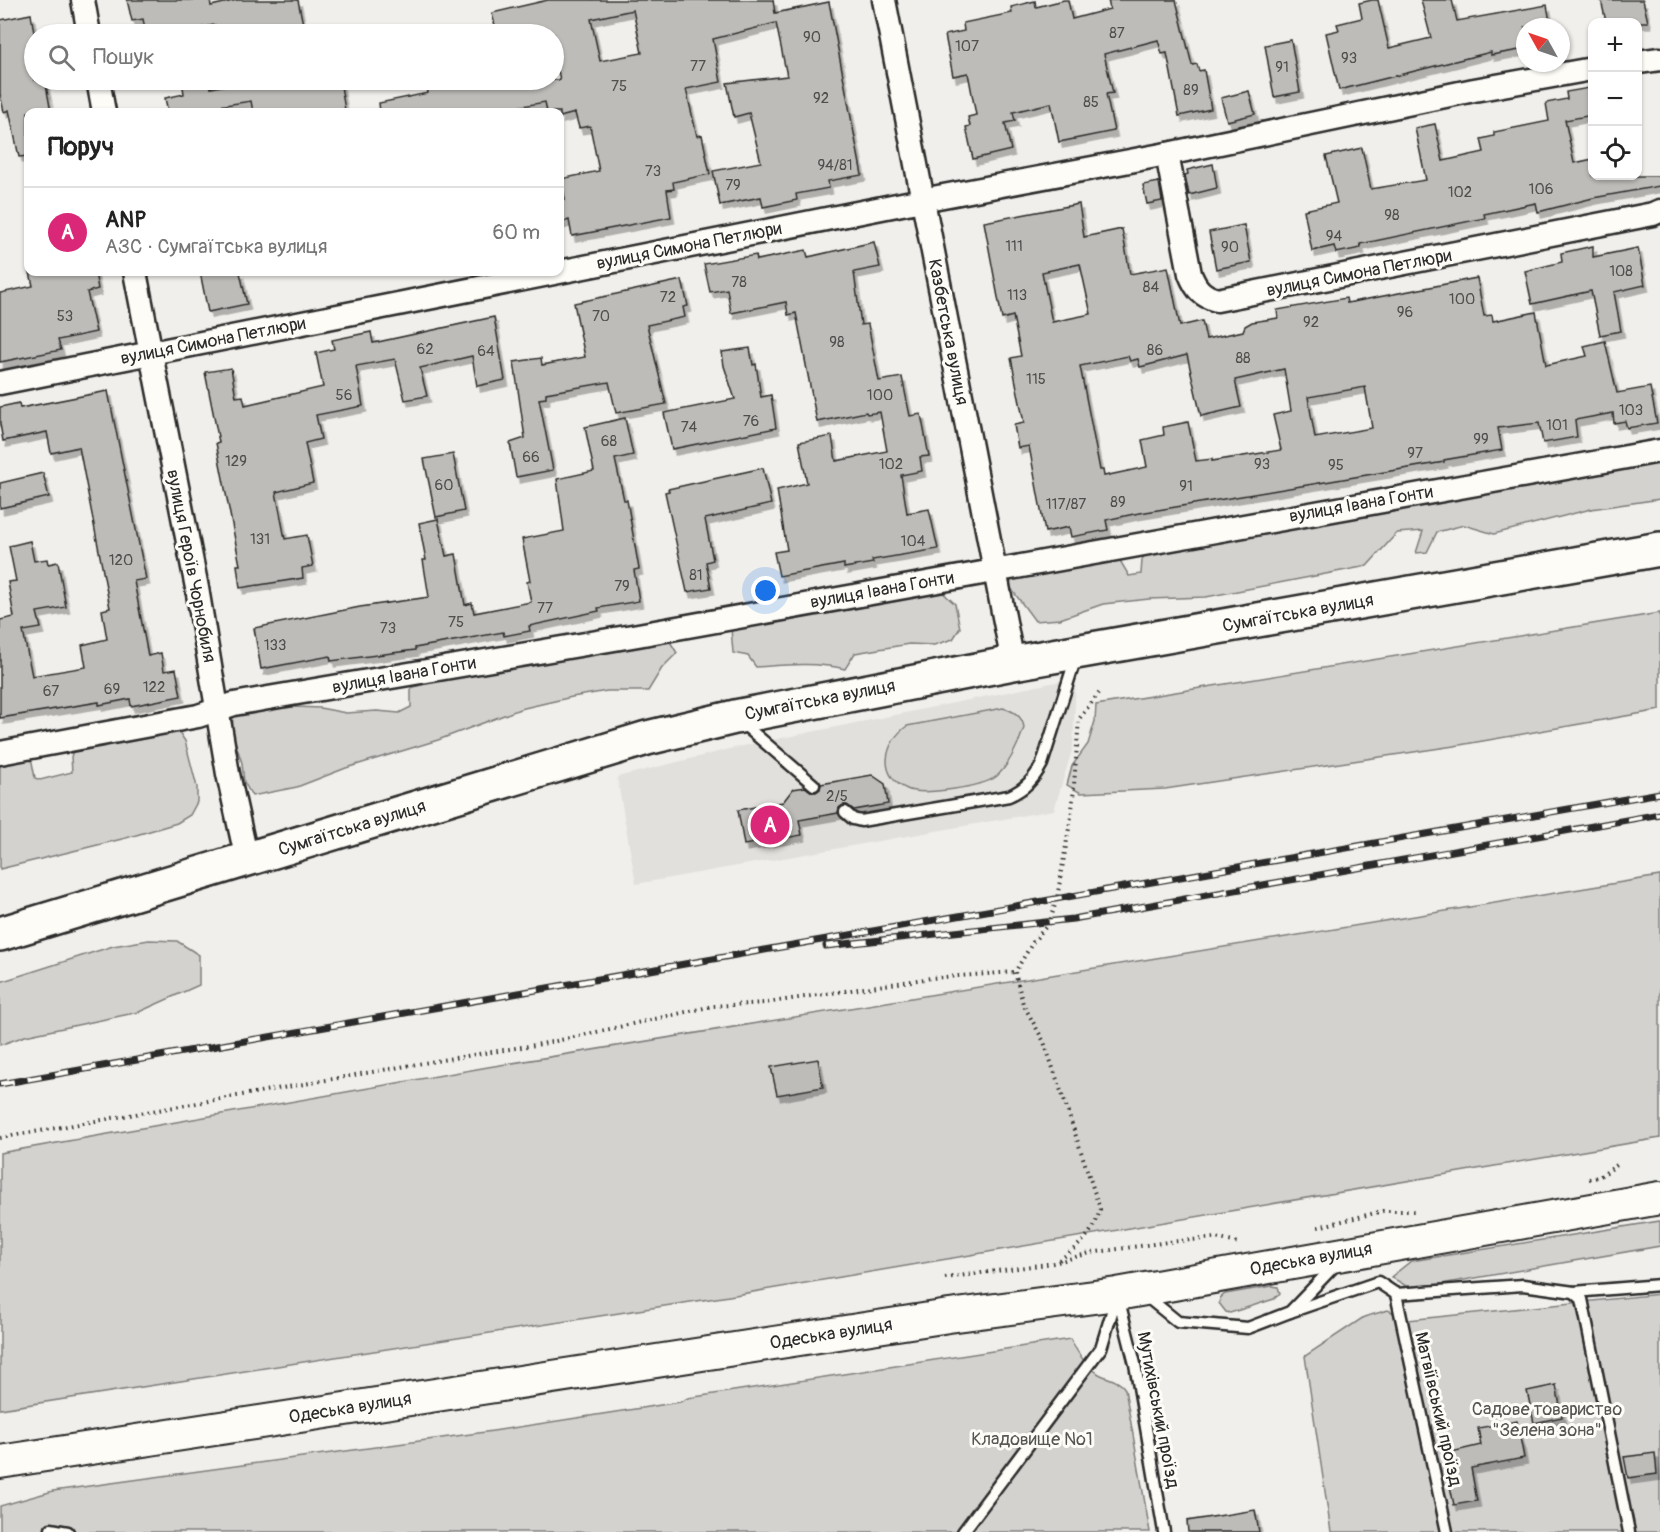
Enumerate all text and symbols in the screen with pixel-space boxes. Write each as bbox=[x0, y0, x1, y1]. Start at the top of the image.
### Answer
north arrow bbox=[1516, 18, 1570, 72]
map controls bbox=[1588, 18, 1642, 180]
button: + bbox=[1588, 18, 1642, 72]
search box bbox=[24, 24, 564, 90]
house number: 87 bbox=[1109, 24, 1125, 43]
house number: 90 bbox=[803, 28, 821, 47]
house number: 107 bbox=[955, 37, 979, 56]
icon: search bbox=[45, 41, 78, 74]
text: Пошук bbox=[93, 43, 154, 71]
house number: 93 bbox=[1341, 49, 1357, 68]
house number: 77 bbox=[690, 57, 706, 76]
house number: 91 bbox=[1275, 58, 1289, 77]
button: − bbox=[1588, 72, 1642, 126]
house number: 75 bbox=[611, 77, 627, 96]
house number: 89 bbox=[1183, 81, 1199, 100]
house number: 92 bbox=[813, 89, 829, 108]
house number: 85 bbox=[1083, 93, 1099, 112]
button: locate bbox=[1588, 126, 1642, 180]
text: Поруч bbox=[48, 131, 114, 163]
house number: 94/81 bbox=[817, 156, 853, 175]
house number: 73 bbox=[645, 162, 661, 181]
house number: 79 bbox=[725, 176, 741, 195]
house number: 106 bbox=[1529, 180, 1553, 199]
house number: 102 bbox=[1448, 183, 1472, 202]
text: ANP bbox=[105, 206, 146, 234]
house number: 98 bbox=[1384, 206, 1400, 225]
street label: вулиця Симона Петлюри bbox=[594, 217, 784, 275]
text: A bbox=[61, 220, 74, 245]
text: 60 m bbox=[493, 220, 540, 245]
house number: 94 bbox=[1326, 227, 1343, 246]
text: АЗС · Сумгаїтська вулиця bbox=[105, 234, 328, 259]
house number: 111 bbox=[1005, 237, 1023, 256]
house number: 90 bbox=[1221, 238, 1239, 257]
street label: вулиця Симона Петлюри bbox=[1264, 244, 1454, 302]
street label: Казбетська вулиця bbox=[923, 257, 973, 407]
house number: 108 bbox=[1609, 262, 1633, 281]
house number: 78 bbox=[731, 273, 747, 292]
house number: 84 bbox=[1143, 278, 1159, 297]
house number: 113 bbox=[1007, 286, 1027, 305]
house number: 72 bbox=[660, 288, 676, 307]
house number: 100 bbox=[1449, 290, 1475, 309]
house number: 96 bbox=[1397, 303, 1413, 322]
house number: 53 bbox=[57, 307, 73, 326]
house number: 70 bbox=[592, 307, 610, 326]
street label: вулиця Симона Петлюри bbox=[118, 312, 308, 370]
house number: 92 bbox=[1303, 313, 1319, 332]
house number: 98 bbox=[829, 333, 845, 352]
house number: 62 bbox=[416, 340, 434, 359]
house number: 86 bbox=[1147, 341, 1163, 360]
house number: 64 bbox=[477, 342, 495, 361]
house number: 88 bbox=[1235, 349, 1251, 368]
house number: 115 bbox=[1026, 370, 1046, 389]
house number: 56 bbox=[336, 386, 352, 405]
house number: 100 bbox=[867, 386, 893, 405]
house number: 103 bbox=[1619, 401, 1643, 420]
house number: 76 bbox=[743, 412, 759, 431]
house number: 101 bbox=[1546, 416, 1568, 435]
house number: 74 bbox=[681, 418, 698, 437]
house number: 99 bbox=[1473, 430, 1489, 449]
house number: 68 bbox=[601, 432, 618, 451]
house number: 97 bbox=[1407, 444, 1423, 463]
house number: 66 bbox=[522, 448, 540, 467]
house number: 129 bbox=[225, 452, 247, 471]
house number: 102 bbox=[879, 455, 903, 474]
house number: 93 bbox=[1254, 455, 1270, 474]
house number: 95 bbox=[1328, 456, 1344, 475]
street label: вулиця Героїв Чорнобиля bbox=[161, 468, 221, 664]
house number: 60 bbox=[435, 476, 453, 495]
house number: 91 bbox=[1179, 477, 1193, 496]
street label: вулиця Івана Гонти bbox=[1287, 480, 1435, 528]
house number: 89 bbox=[1110, 493, 1126, 512]
house number: 117/87 bbox=[1046, 495, 1086, 514]
house number: 131 bbox=[250, 530, 270, 549]
house number: 104 bbox=[901, 532, 926, 551]
house number: 120 bbox=[109, 551, 133, 570]
house number: 81 bbox=[689, 566, 703, 585]
street label: вулиця Івана Гонти bbox=[808, 566, 956, 614]
your location bbox=[751, 576, 780, 605]
house number: 79 bbox=[614, 577, 630, 596]
street label: Сумгаїтська вулиця bbox=[1221, 588, 1375, 638]
house number: 77 bbox=[537, 599, 553, 618]
house number: 75 bbox=[448, 613, 464, 632]
house number: 73 bbox=[380, 619, 396, 638]
house number: 133 bbox=[264, 636, 286, 655]
street label: вулиця Івана Гонти bbox=[330, 651, 478, 699]
street label: Сумгаїтська вулиця bbox=[743, 674, 897, 726]
house number: 122 bbox=[143, 678, 165, 697]
house number: 69 bbox=[104, 680, 120, 699]
house number: 67 bbox=[43, 682, 59, 701]
house number: 2/5 bbox=[826, 787, 848, 806]
street label: Сумгаїтська вулиця bbox=[275, 795, 429, 861]
pin: A bbox=[750, 802, 790, 848]
street label: Одеська вулиця bbox=[1248, 1237, 1374, 1281]
street label: Одеська вулиця bbox=[768, 1313, 894, 1355]
street label: Мутихівський проїзд bbox=[1132, 1330, 1184, 1490]
street label: Матвіївський проїзд bbox=[1409, 1330, 1467, 1489]
street label: Одеська вулиця bbox=[287, 1387, 413, 1429]
park label: Садове товариство "Зелена зона" bbox=[1472, 1398, 1622, 1442]
park label: Кладовище №1 bbox=[971, 1428, 1093, 1451]

